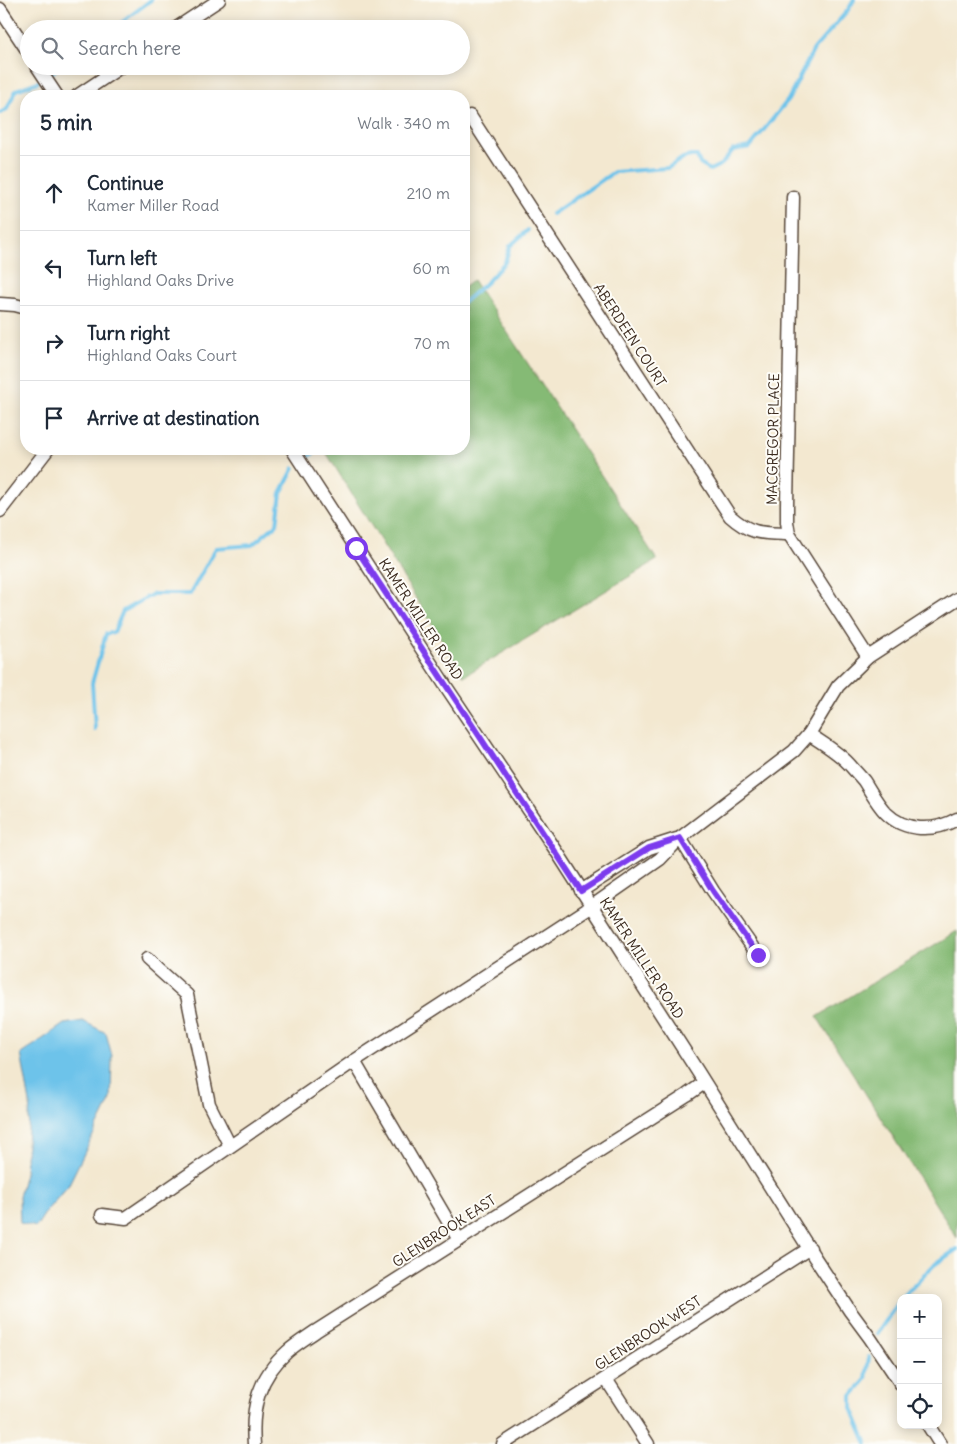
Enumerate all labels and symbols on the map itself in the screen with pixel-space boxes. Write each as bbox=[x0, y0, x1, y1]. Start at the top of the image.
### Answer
street label: ABERDEEN COURT bbox=[590, 280, 670, 390]
street label: MACGREGOR PLACE bbox=[763, 373, 783, 505]
route start bbox=[345, 537, 368, 560]
street label: KAMER MILLER ROAD bbox=[375, 555, 467, 683]
street label: KAMER MILLER ROAD bbox=[596, 894, 688, 1022]
route end bbox=[747, 944, 770, 967]
street label: GLENBROOK EAST bbox=[389, 1191, 499, 1271]
street label: GLENBROOK WEST bbox=[591, 1292, 705, 1374]

